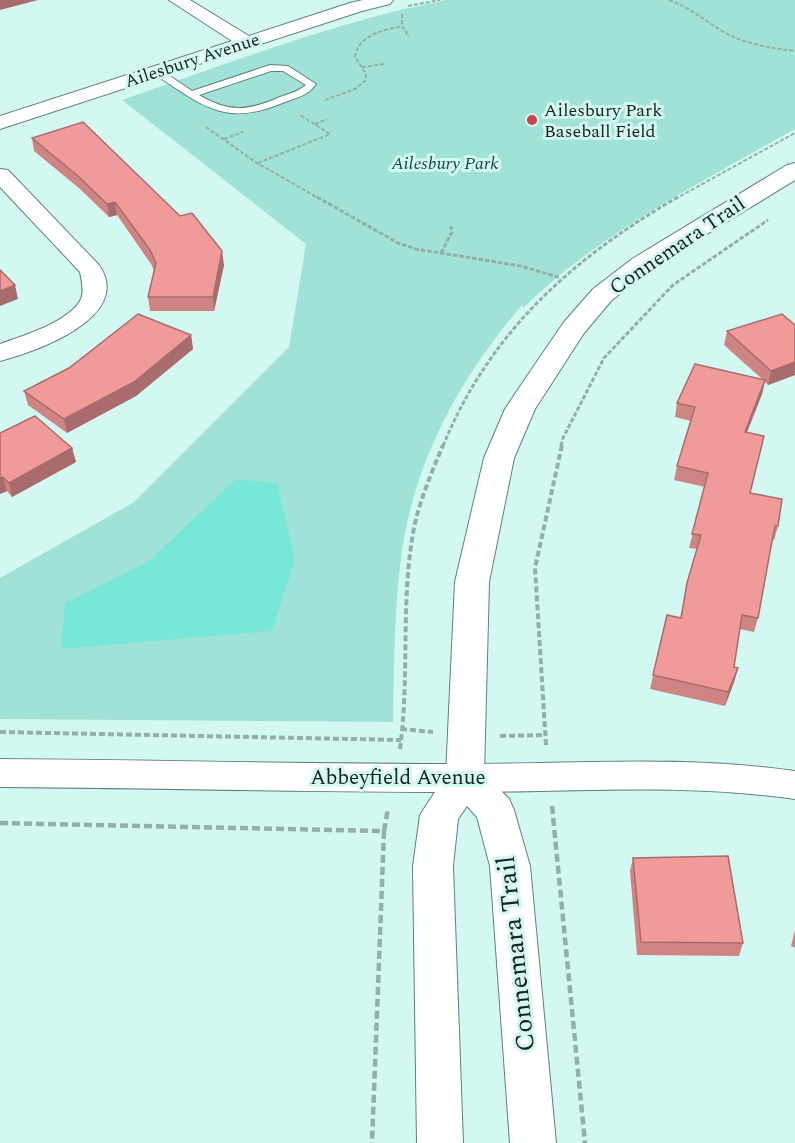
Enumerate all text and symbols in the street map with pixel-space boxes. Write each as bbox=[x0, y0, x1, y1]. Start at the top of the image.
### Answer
street label: Ailesbury Avenue bbox=[121, 26, 263, 95]
place label: Ailesbury Park Baseball Field bbox=[544, 97, 662, 145]
marker: Ailesbury Park Baseball Field bbox=[525, 113, 539, 127]
park label: Ailesbury Park bbox=[390, 150, 499, 177]
street label: Connemara Trail bbox=[603, 188, 752, 303]
street label: Abbeyfield Avenue bbox=[310, 762, 486, 794]
street label: Connemara Trail bbox=[486, 854, 546, 1054]

